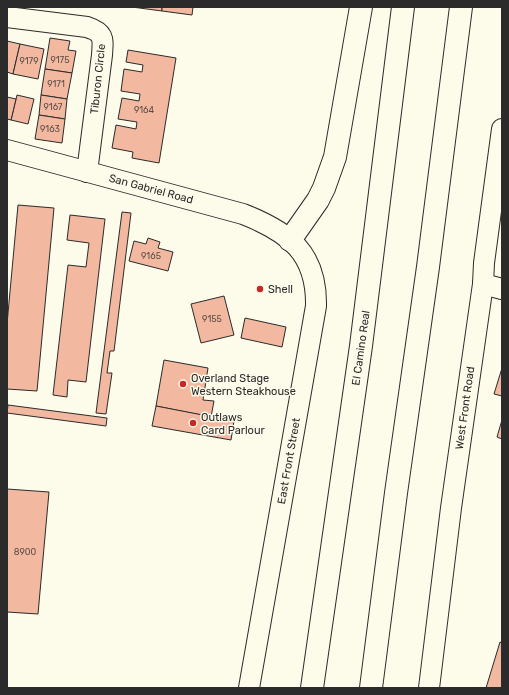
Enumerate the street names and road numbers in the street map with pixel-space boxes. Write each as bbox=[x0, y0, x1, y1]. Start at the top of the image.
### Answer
street label: Tiburon Circle bbox=[88, 43, 108, 115]
street label: San Gabriel Road bbox=[107, 171, 195, 207]
street label: El Camino Real bbox=[349, 310, 373, 386]
street label: West Front Road bbox=[453, 366, 477, 450]
street label: East Front Street bbox=[275, 416, 303, 505]

